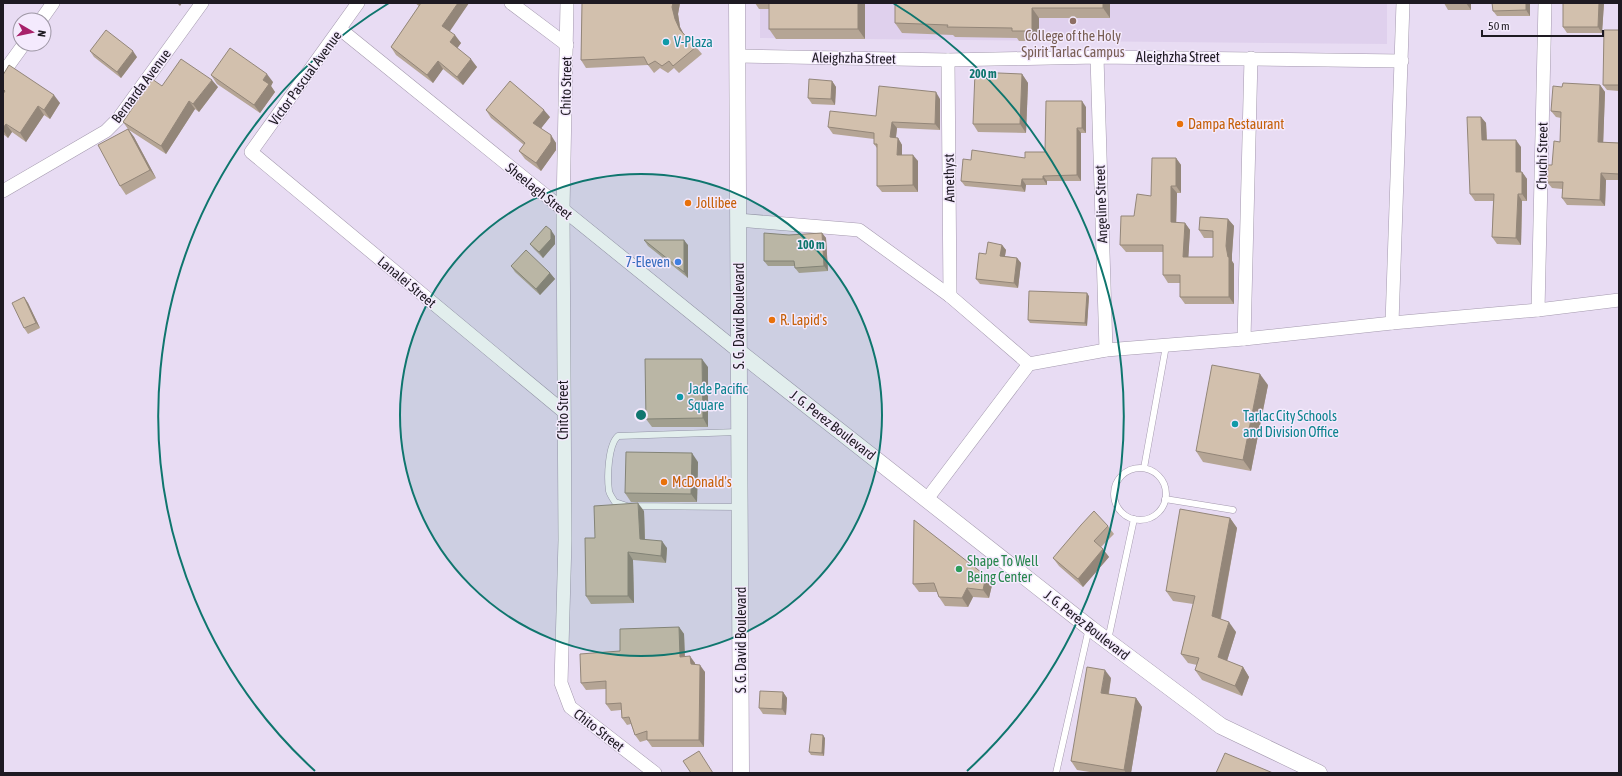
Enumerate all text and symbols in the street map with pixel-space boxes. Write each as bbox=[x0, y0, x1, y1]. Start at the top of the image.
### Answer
north arrow bbox=[12, 12, 52, 52]
scale bar bbox=[1482, 12, 1603, 38]
marker: College of the Holy Spirit Tarlac Campus bbox=[1068, 16, 1078, 26]
text: 50 m bbox=[1488, 19, 1510, 33]
street label: Victor Pascual Avenue bbox=[265, 28, 345, 128]
place label: College of the Holy Spirit Tarlac Campus bbox=[1021, 28, 1125, 60]
text: N bbox=[35, 29, 48, 38]
place label: V-Plaza bbox=[674, 34, 713, 50]
marker: V-Plaza bbox=[661, 37, 671, 47]
street label: Bernarda Avenue bbox=[108, 46, 174, 126]
street label: Aleighzha Street bbox=[812, 49, 896, 67]
street label: Aleighzha Street bbox=[1136, 49, 1220, 65]
street label: Chito Street bbox=[557, 56, 575, 116]
text: 200 m bbox=[969, 67, 997, 81]
place label: Dampa Restaurant bbox=[1188, 116, 1284, 132]
marker: Dampa Restaurant bbox=[1175, 119, 1185, 129]
street label: Chuchi Street bbox=[1533, 122, 1551, 190]
street label: Amethyst bbox=[941, 153, 957, 203]
street label: Sheelagh Street bbox=[502, 159, 576, 223]
street label: Angeline Street bbox=[1092, 165, 1110, 243]
place label: Jollibee bbox=[696, 195, 737, 211]
marker: Jollibee bbox=[683, 198, 693, 208]
text: 100 m bbox=[797, 238, 825, 252]
street label: Lanalei Street bbox=[375, 253, 439, 311]
place label: 7-Eleven bbox=[625, 254, 670, 270]
marker: 7-Eleven bbox=[673, 257, 683, 267]
street label: S. G. David Boulevard bbox=[731, 263, 747, 369]
place label: R. Lapid's bbox=[780, 312, 827, 328]
marker: R. Lapid's bbox=[767, 315, 777, 325]
street label: Chito Street bbox=[555, 380, 571, 440]
place label: Jade Pacific Square bbox=[688, 381, 748, 413]
street label: J. G. Perez Boulevard bbox=[787, 387, 879, 463]
marker: Jade Pacific Square bbox=[675, 392, 685, 402]
centre of rings bbox=[634, 408, 648, 422]
place label: Tarlac City Schools and Division Office bbox=[1243, 408, 1339, 440]
marker: Tarlac City Schools and Division Office bbox=[1230, 419, 1240, 429]
place label: McDonald's bbox=[672, 474, 732, 490]
marker: McDonald's bbox=[659, 477, 669, 487]
place label: Shape To Well Being Center bbox=[967, 553, 1039, 585]
marker: Shape To Well Being Center bbox=[954, 564, 964, 574]
street label: S. G. David Boulevard bbox=[733, 587, 749, 693]
street label: J. G. Perez Boulevard bbox=[1041, 587, 1133, 663]
street label: Chito Street bbox=[571, 705, 627, 755]

